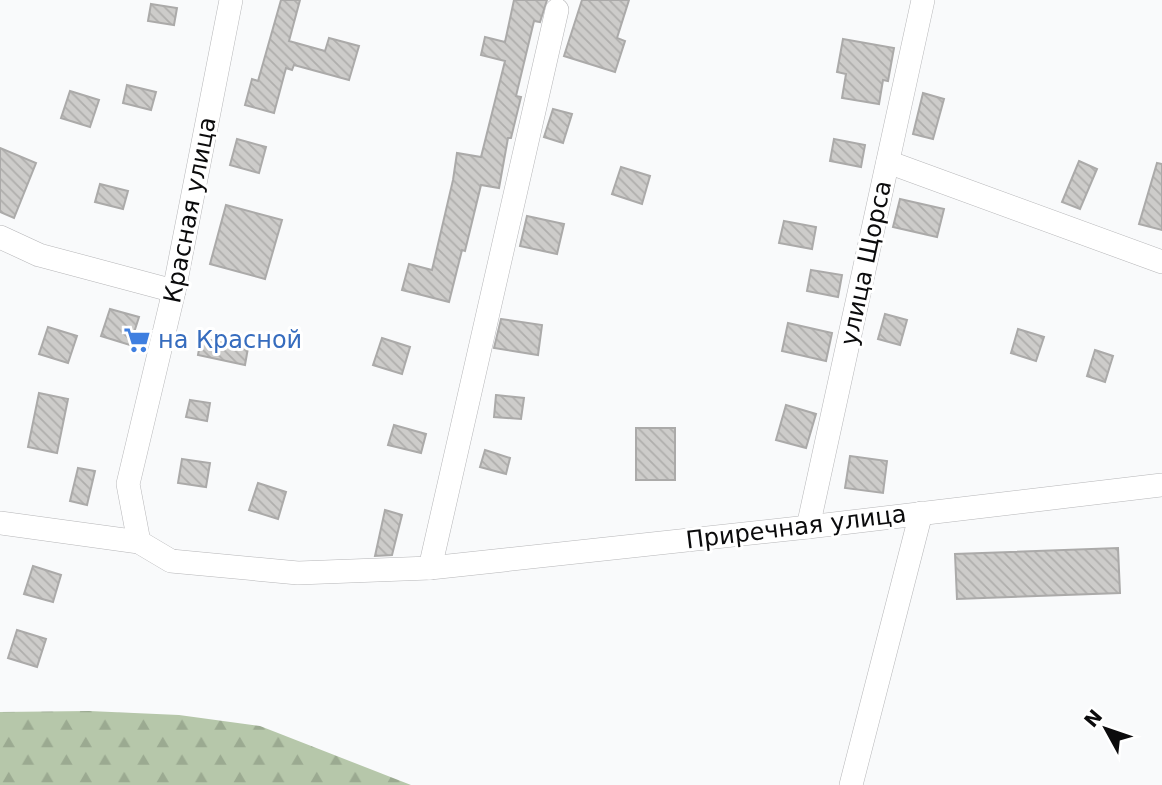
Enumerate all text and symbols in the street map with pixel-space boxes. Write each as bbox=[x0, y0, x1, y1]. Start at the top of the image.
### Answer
street label: Красная улица bbox=[158, 115, 222, 305]
street label: улица Щорса bbox=[835, 178, 897, 348]
supermarket icon: на Красной bbox=[122, 325, 152, 355]
place label: на Красной bbox=[158, 326, 302, 354]
street label: Приречная улица bbox=[684, 500, 908, 554]
north arrow bbox=[1071, 694, 1141, 764]
text: N bbox=[1079, 705, 1107, 731]

